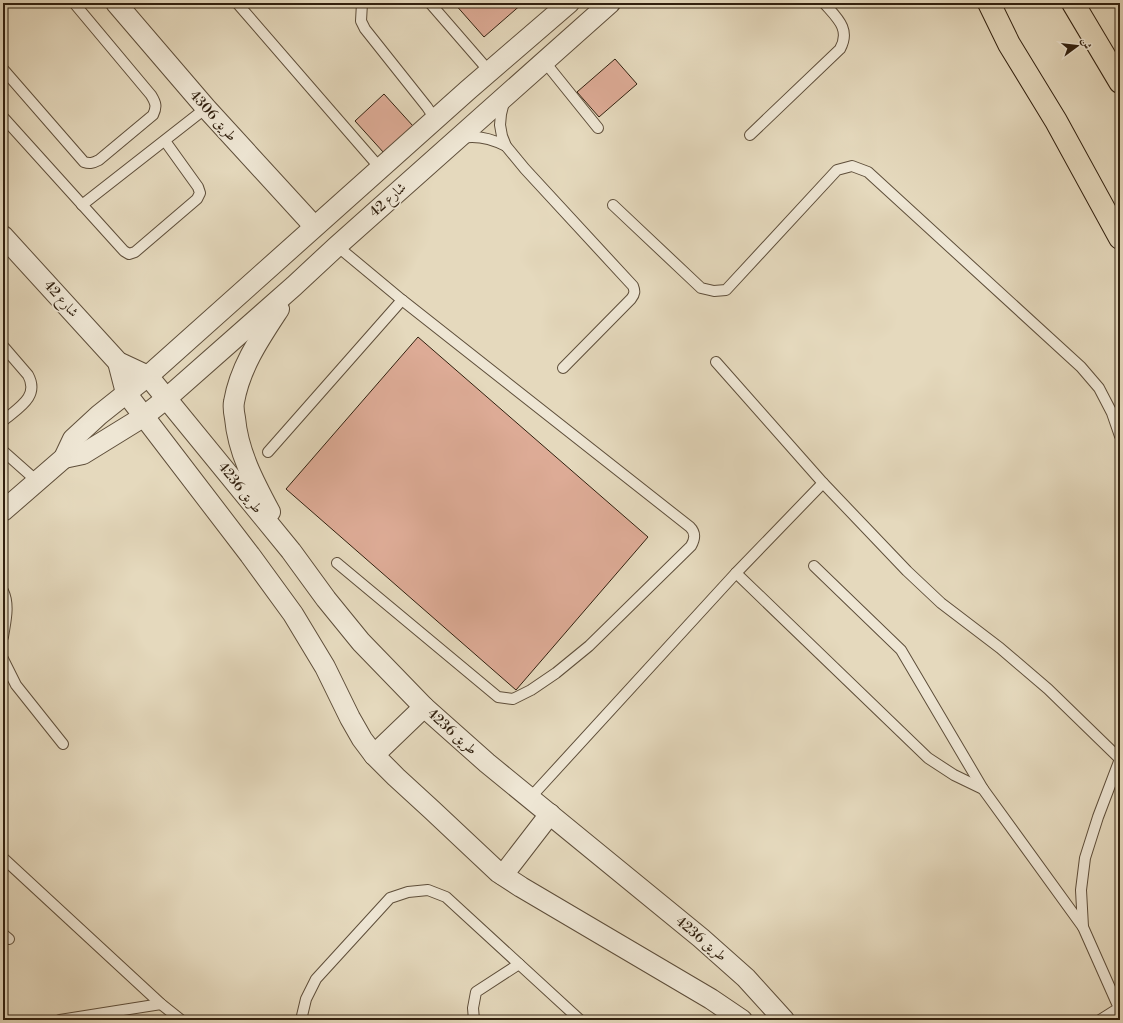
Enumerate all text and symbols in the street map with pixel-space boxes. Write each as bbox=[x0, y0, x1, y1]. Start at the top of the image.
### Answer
north arrow bbox=[1057, 26, 1097, 66]
text: ش bbox=[1078, 37, 1094, 51]
street label: طريق 4306 bbox=[185, 87, 241, 145]
street label: شارع 42 bbox=[366, 179, 412, 223]
street label: شارع 42 bbox=[38, 277, 82, 323]
street label: طريق 4236 bbox=[214, 459, 266, 517]
street label: طريق 4236 bbox=[423, 705, 481, 759]
street label: طريق 4236 bbox=[672, 912, 730, 966]

